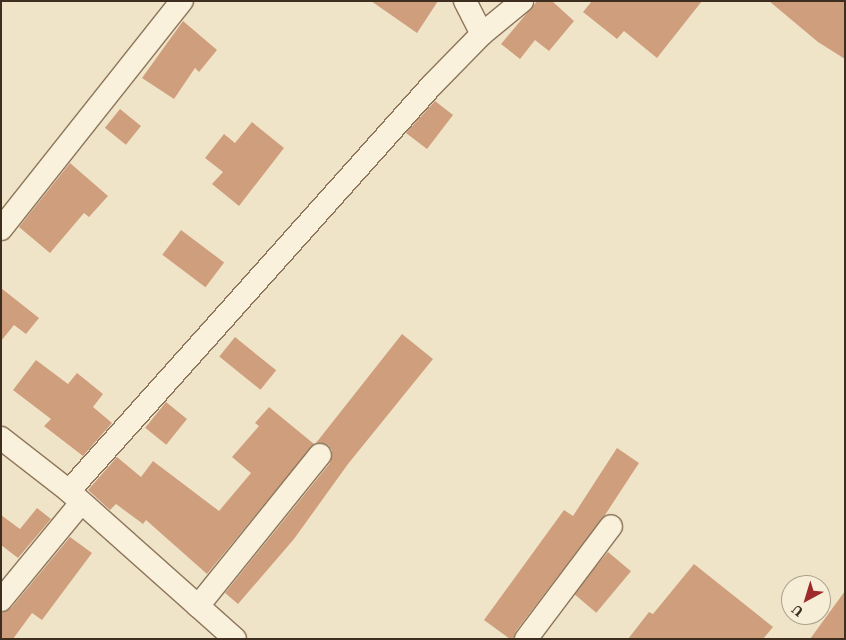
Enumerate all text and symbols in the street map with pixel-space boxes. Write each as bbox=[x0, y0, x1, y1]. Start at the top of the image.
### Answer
north arrow bbox=[781, 575, 831, 625]
text: U bbox=[787, 600, 807, 622]

